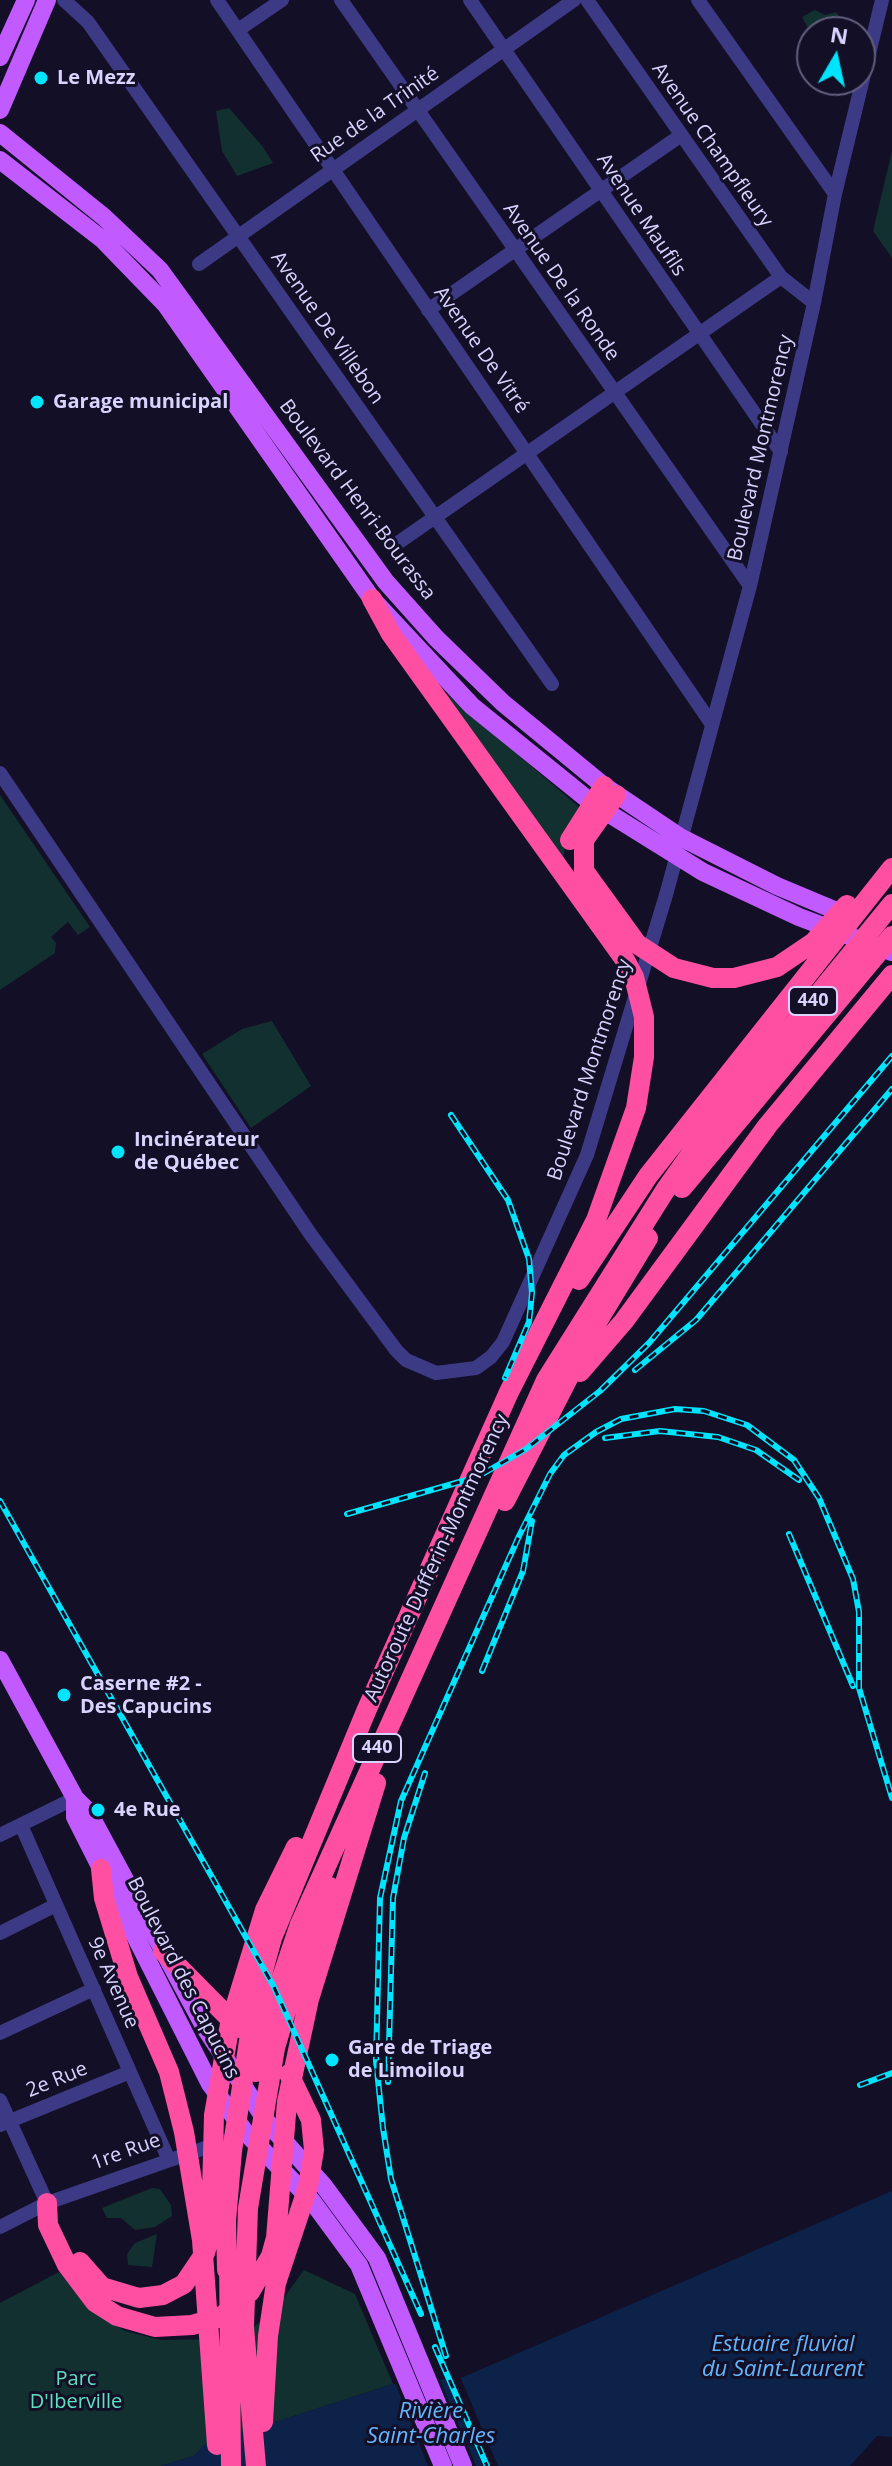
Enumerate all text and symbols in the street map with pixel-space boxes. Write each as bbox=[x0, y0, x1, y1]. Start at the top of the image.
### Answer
north arrow bbox=[796, 16, 876, 96]
text: N bbox=[828, 18, 851, 50]
street label: Avenue Champfleury bbox=[646, 58, 778, 232]
street label: Rue de la Trinité bbox=[306, 62, 444, 168]
place label: Le Mezz bbox=[57, 66, 135, 90]
marker: Le Mezz bbox=[32, 69, 50, 87]
street label: Avenue Maufils bbox=[591, 149, 691, 281]
street label: Avenue De la Ronde bbox=[497, 198, 625, 366]
street label: Avenue De Villebon bbox=[265, 247, 389, 409]
street label: Avenue De Vitré bbox=[428, 282, 534, 418]
street label: Boulevard Montmorency bbox=[723, 333, 799, 563]
place label: Garage municipal bbox=[53, 390, 228, 414]
marker: Garage municipal bbox=[28, 393, 46, 411]
street label: Boulevard Henri-Bourassa bbox=[274, 395, 440, 605]
street label: Boulevard Montmorency bbox=[543, 956, 637, 1184]
road number: 440 bbox=[789, 987, 837, 1015]
place label: Incinérateur de Québec bbox=[134, 1128, 259, 1175]
marker: Incinérateur de Québec bbox=[109, 1143, 127, 1161]
street label: Autoroute Dufferin-Montmorency bbox=[360, 1410, 514, 1706]
place label: Caserne #2 - Des Capucins bbox=[80, 1672, 212, 1719]
marker: Caserne #2 - Des Capucins bbox=[55, 1686, 73, 1704]
road number: 440 bbox=[353, 1734, 401, 1762]
place label: 4e Rue bbox=[114, 1798, 181, 1822]
marker: 4e Rue bbox=[89, 1801, 107, 1819]
street label: Boulevard des Capucins bbox=[122, 1873, 244, 2083]
street label: 9e Avenue bbox=[82, 1934, 144, 2032]
place label: Gare de Triage de Limoilou bbox=[348, 2036, 492, 2083]
marker: Gare de Triage de Limoilou bbox=[323, 2051, 341, 2069]
street label: 2e Rue bbox=[23, 2057, 91, 2103]
street label: 1re Rue bbox=[88, 2128, 164, 2176]
water label: Estuaire fluvial du Saint-Laurent bbox=[702, 2332, 864, 2384]
park label: Parc D'Iberville bbox=[30, 2367, 122, 2414]
water label: Rivière Saint-Charles bbox=[367, 2399, 495, 2450]

